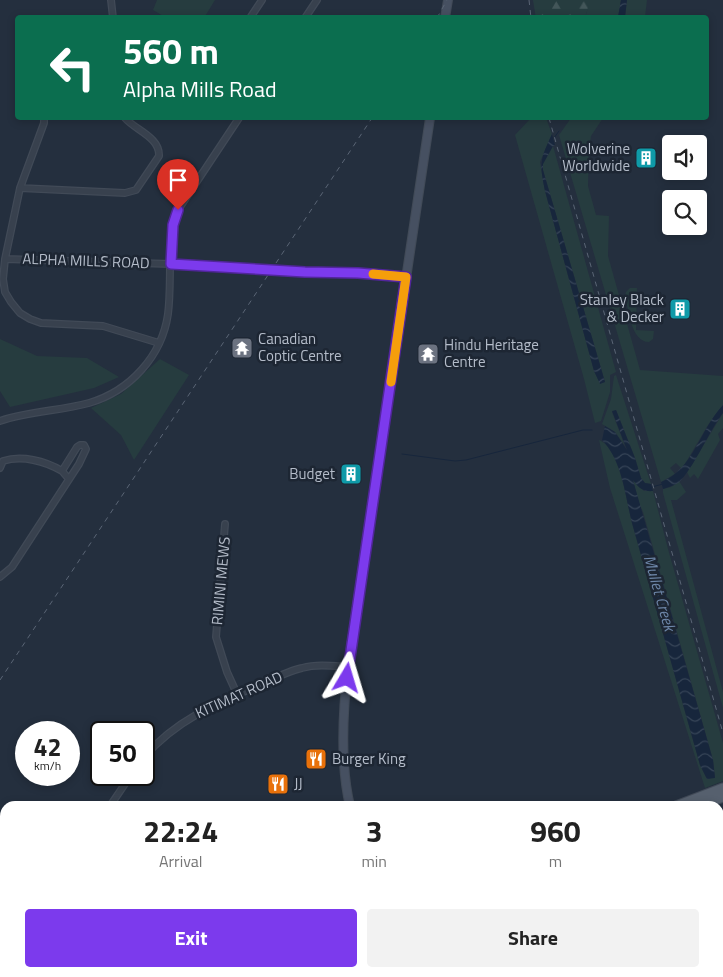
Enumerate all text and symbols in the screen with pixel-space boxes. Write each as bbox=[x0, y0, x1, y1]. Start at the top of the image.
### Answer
text: 560 m bbox=[123, 24, 219, 78]
icon: left bbox=[40, 35, 105, 100]
text: Alpha Mills Road bbox=[123, 72, 277, 106]
map controls bbox=[662, 135, 707, 235]
button: sound bbox=[662, 135, 707, 180]
place label: Wolverine Worldwide bbox=[562, 137, 630, 177]
building icon: Wolverine Worldwide bbox=[634, 146, 658, 170]
pin bbox=[157, 159, 199, 210]
icon: arrive bbox=[164, 166, 192, 194]
button: search bbox=[662, 190, 707, 235]
street label: ALPHA MILLS ROAD bbox=[22, 247, 150, 274]
place label: Stanley Black & Decker bbox=[580, 288, 664, 328]
building icon: Stanley Black & Decker bbox=[668, 297, 692, 321]
place label: Canadian Coptic Centre bbox=[258, 327, 342, 367]
place label: Hindu Heritage Centre bbox=[444, 333, 539, 373]
temple icon: Canadian Coptic Centre bbox=[230, 336, 254, 360]
temple icon: Hindu Heritage Centre bbox=[416, 342, 440, 366]
place label: Budget bbox=[289, 462, 336, 485]
building icon: Budget bbox=[339, 462, 363, 486]
street label: RIMINI MEWS bbox=[205, 536, 236, 626]
water label: Mullet Creek bbox=[638, 552, 683, 636]
position arrow bbox=[320, 651, 372, 703]
street label: KITIMAT ROAD bbox=[191, 665, 286, 724]
speed limit sign: 50 bbox=[90, 721, 155, 786]
text: 42 bbox=[33, 728, 62, 766]
restaurant icon: Burger King bbox=[304, 747, 328, 771]
place label: Burger King bbox=[332, 747, 406, 770]
text: km/h bbox=[34, 756, 61, 775]
restaurant icon: JJ bbox=[266, 772, 290, 796]
place label: JJ bbox=[294, 772, 303, 795]
text: 22:24 bbox=[143, 808, 218, 854]
text: 3 bbox=[366, 808, 383, 854]
text: 960 bbox=[530, 808, 581, 854]
text: Arrival bbox=[159, 849, 202, 873]
text: min bbox=[361, 849, 387, 873]
text: m bbox=[549, 849, 562, 873]
button: Exit bbox=[25, 909, 357, 967]
button: Share bbox=[367, 909, 699, 967]

